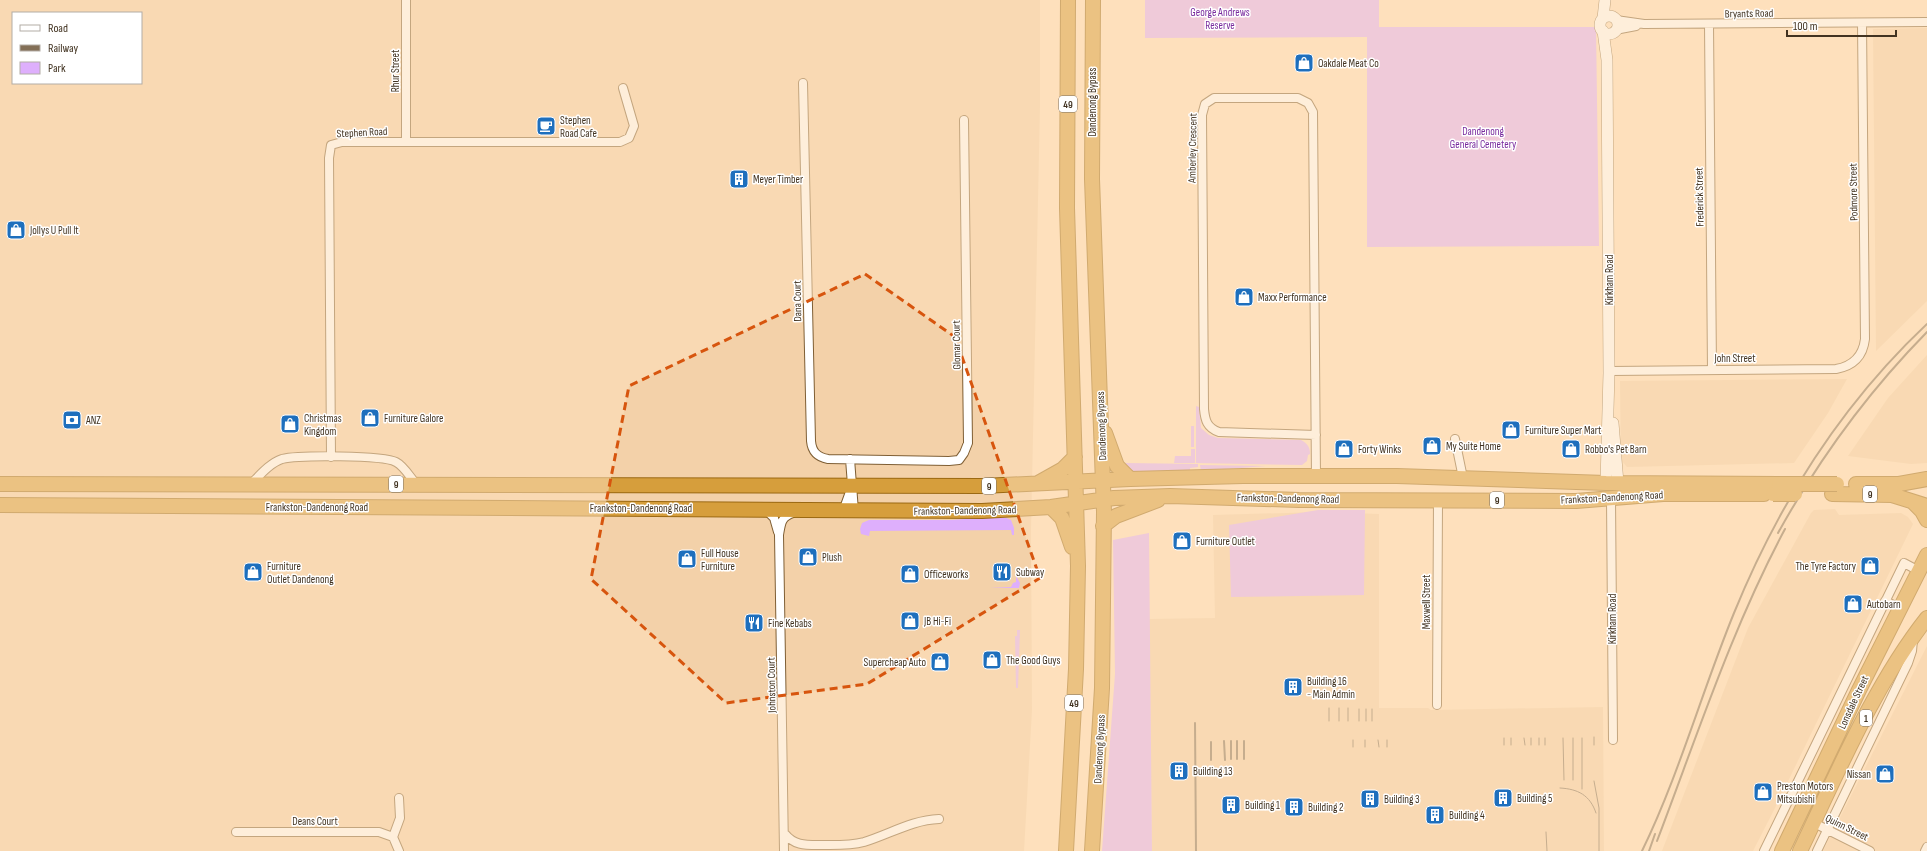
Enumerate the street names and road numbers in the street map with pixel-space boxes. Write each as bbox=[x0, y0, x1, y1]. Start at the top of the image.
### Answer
street label: Bryants Road bbox=[1725, 7, 1774, 20]
street label: Rhur Street bbox=[389, 49, 402, 92]
street label: Dandenong Bypass bbox=[1086, 67, 1099, 137]
road number: 49 bbox=[1059, 96, 1077, 112]
street label: Amberley Crescent bbox=[1185, 112, 1200, 184]
street label: Stephen Road bbox=[336, 125, 388, 140]
street label: Podmore Street bbox=[1846, 162, 1861, 221]
street label: Frederick Street bbox=[1692, 167, 1707, 227]
street label: Kirkham Road bbox=[1603, 254, 1616, 305]
street label: Dana Court bbox=[791, 280, 804, 322]
street label: Glomar Court bbox=[950, 320, 963, 370]
street label: John Street bbox=[1713, 352, 1756, 365]
street label: Dandenong Bypass bbox=[1094, 391, 1109, 461]
road number: 9 bbox=[389, 476, 403, 492]
road number: 9 bbox=[982, 478, 996, 494]
road number: 9 bbox=[1863, 486, 1877, 502]
street label: Frankston-Dandenong Road bbox=[1561, 488, 1664, 507]
street label: Frankston-Dandenong Road bbox=[1237, 491, 1340, 506]
road number: 9 bbox=[1490, 492, 1504, 508]
street label: Frankston-Dandenong Road bbox=[266, 501, 369, 514]
street label: Frankston-Dandenong Road bbox=[590, 502, 693, 515]
street label: Frankston-Dandenong Road bbox=[914, 503, 1017, 518]
street label: Maxwell Street bbox=[1420, 574, 1433, 629]
street label: Kirkham Road bbox=[1606, 593, 1619, 644]
street label: Johnston Court bbox=[765, 656, 779, 714]
street label: Lonsdale Street bbox=[1835, 673, 1872, 731]
road number: 49 bbox=[1065, 695, 1083, 711]
road number: 1 bbox=[1860, 710, 1872, 726]
street label: Dandenong Bypass bbox=[1091, 714, 1108, 784]
street label: Quinn Street bbox=[1823, 811, 1871, 844]
street label: Deans Court bbox=[292, 815, 338, 828]

